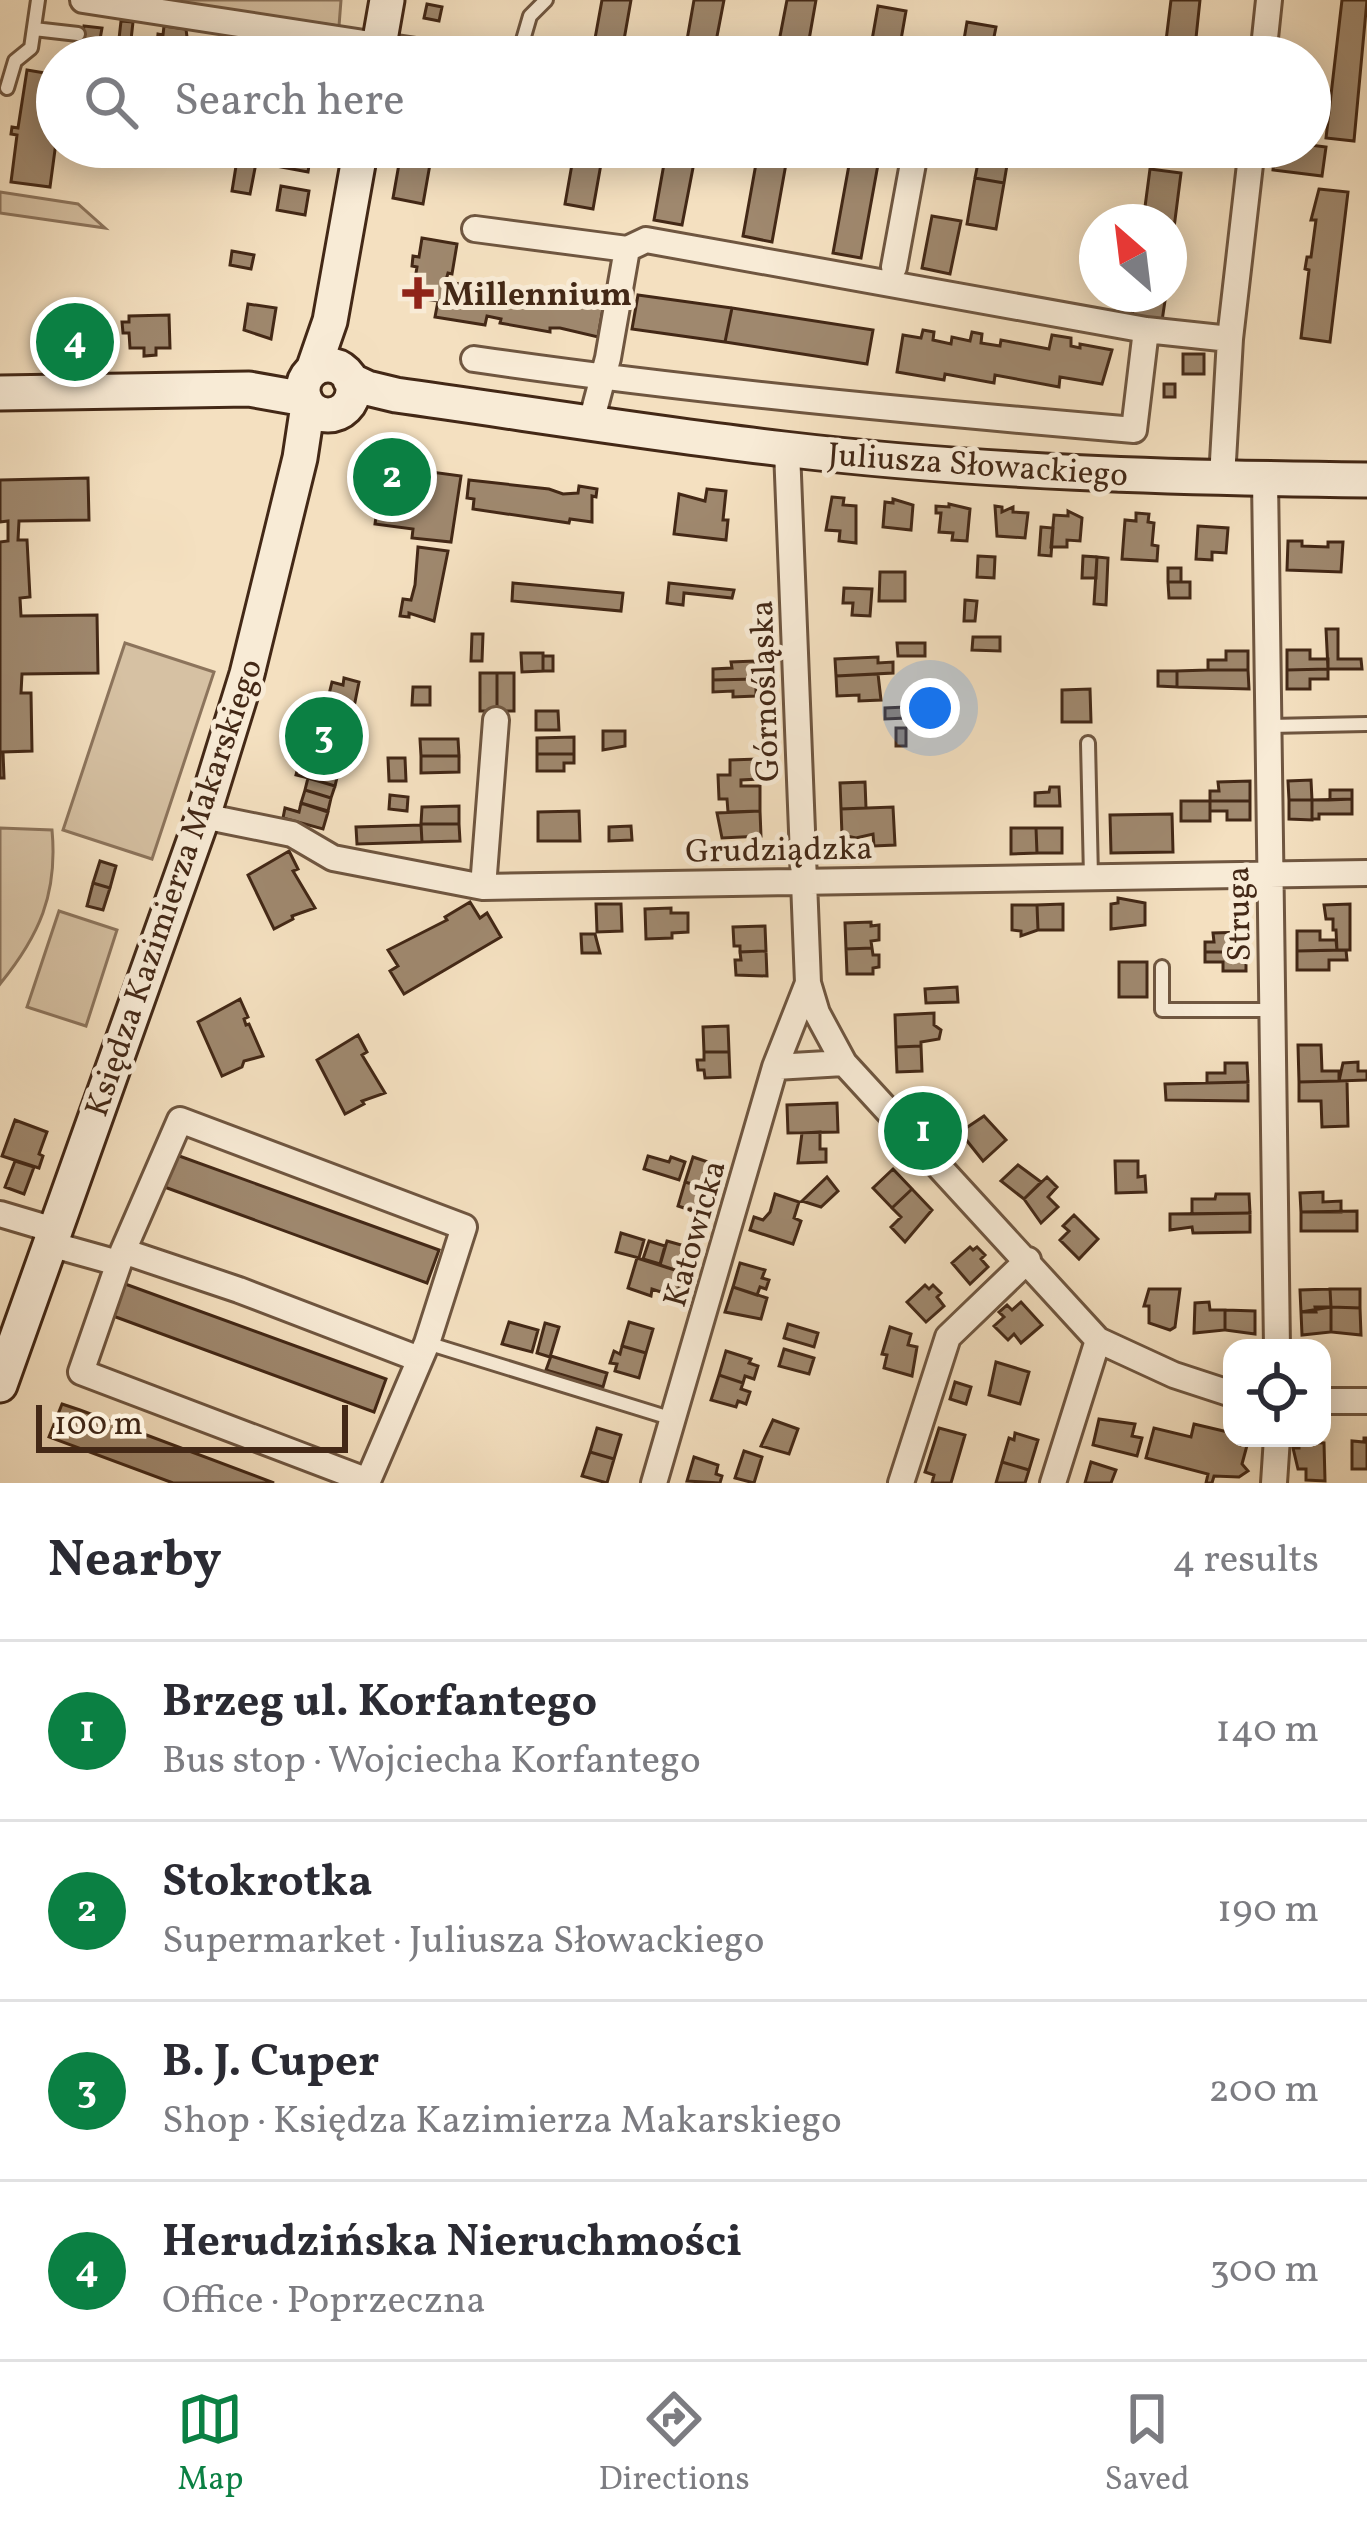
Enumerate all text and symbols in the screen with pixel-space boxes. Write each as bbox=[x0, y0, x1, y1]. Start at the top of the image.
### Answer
search box bbox=[36, 36, 1331, 168]
icon: search bbox=[78, 69, 144, 135]
text: Search here bbox=[174, 71, 405, 134]
north arrow bbox=[1079, 204, 1187, 312]
place label: Millennium bbox=[442, 274, 632, 320]
marker: Millennium bbox=[405, 280, 431, 306]
pin: 4 bbox=[36, 297, 114, 387]
pin: 2 bbox=[353, 432, 431, 522]
street label: Juliusza Słowackiego bbox=[826, 434, 1129, 500]
street label: Górnośląska bbox=[741, 599, 793, 782]
street label: Księdza Kazimierza Makarskiego bbox=[76, 653, 276, 1123]
your location bbox=[900, 678, 960, 738]
pin: 3 bbox=[285, 691, 363, 781]
street label: Grudziądzka bbox=[685, 827, 873, 877]
street label: Struga bbox=[1217, 866, 1265, 962]
pin: 1 bbox=[884, 1086, 962, 1176]
street label: Katowicka bbox=[654, 1155, 740, 1313]
map controls bbox=[1223, 1339, 1331, 1447]
button: locate bbox=[1223, 1339, 1331, 1447]
scale bar bbox=[36, 1399, 348, 1452]
text: 100 m bbox=[54, 1403, 143, 1449]
text: Nearby bbox=[48, 1526, 222, 1597]
text: 4 results bbox=[1172, 1534, 1319, 1588]
text: Brzeg ul. Korfantego bbox=[162, 1672, 597, 1735]
text: 1 bbox=[79, 1704, 95, 1758]
text: 140 m bbox=[1216, 1704, 1319, 1758]
text: Bus stop · Wojciecha Korfantego bbox=[162, 1735, 701, 1789]
text: Stokrotka bbox=[162, 1852, 373, 1915]
text: 2 bbox=[77, 1884, 97, 1938]
text: 190 m bbox=[1217, 1884, 1319, 1938]
text: Supermarket · Juliusza Słowackiego bbox=[162, 1915, 765, 1969]
text: B. J. Cuper bbox=[162, 2032, 379, 2095]
text: 3 bbox=[77, 2064, 97, 2118]
text: 200 m bbox=[1208, 2064, 1319, 2118]
text: Shop · Księdza Kazimierza Makarskiego bbox=[162, 2095, 842, 2149]
text: Herudzińska Nieruchmości bbox=[162, 2212, 742, 2275]
text: 4 bbox=[75, 2244, 99, 2298]
text: 300 m bbox=[1210, 2244, 1319, 2298]
text: Office · Poprzeczna bbox=[162, 2275, 486, 2329]
tab: Map bbox=[177, 2386, 244, 2504]
tab: Directions bbox=[598, 2386, 750, 2504]
tab: Saved bbox=[1105, 2386, 1190, 2504]

